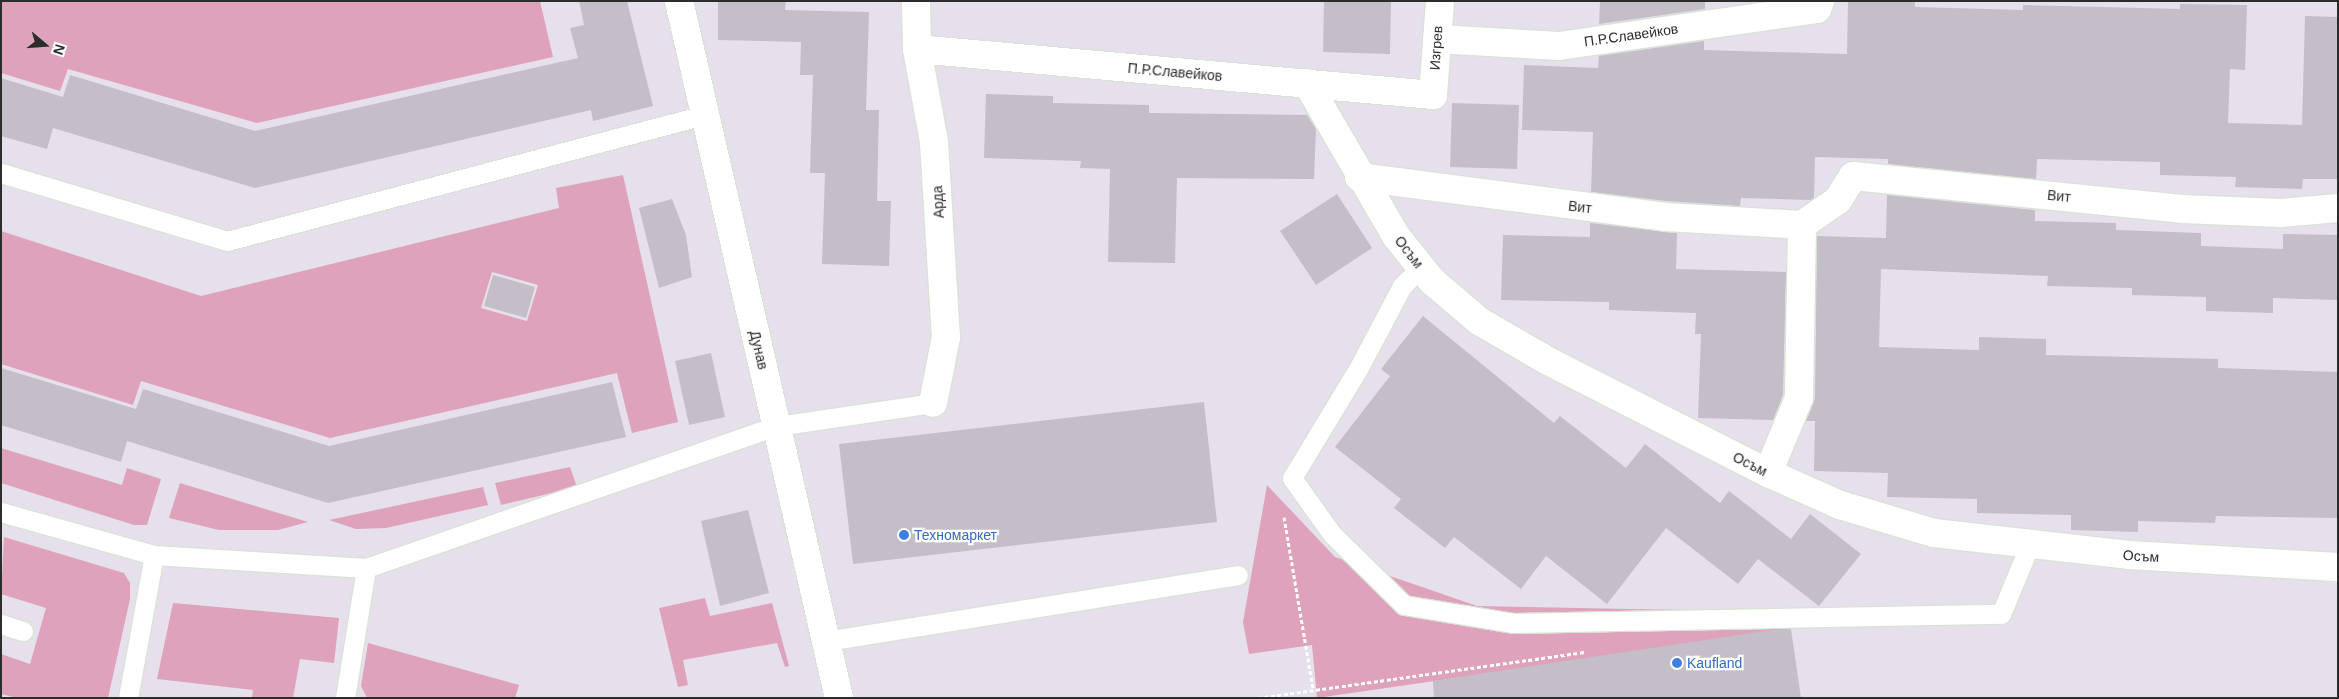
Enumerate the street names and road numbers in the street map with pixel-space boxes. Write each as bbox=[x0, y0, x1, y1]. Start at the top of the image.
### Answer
street label: П.Р.Славейков bbox=[1583, 20, 1679, 50]
street label: Изгрев bbox=[1426, 25, 1446, 71]
street label: П.Р.Славейков bbox=[1127, 59, 1223, 85]
street label: Арда bbox=[929, 185, 947, 219]
street label: Вит bbox=[2046, 186, 2072, 206]
street label: Вит bbox=[1567, 197, 1593, 217]
street label: Осъм bbox=[1391, 233, 1427, 271]
street label: Дунав bbox=[746, 329, 772, 371]
street label: Осъм bbox=[1730, 448, 1770, 480]
street label: Осъм bbox=[2122, 546, 2160, 566]

